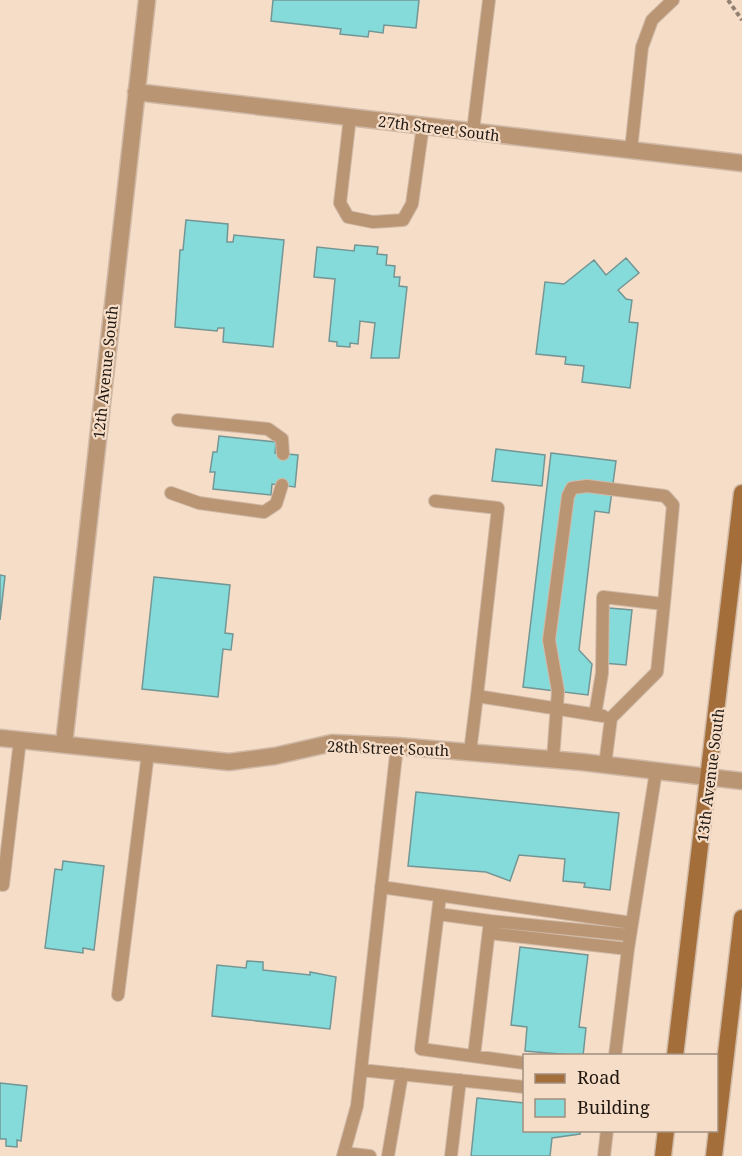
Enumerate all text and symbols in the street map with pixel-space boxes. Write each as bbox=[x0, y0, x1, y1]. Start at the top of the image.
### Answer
street label: 27th Street South bbox=[377, 111, 501, 145]
street label: 12th Avenue South bbox=[88, 304, 122, 440]
street label: 13th Avenue South bbox=[692, 707, 728, 843]
street label: 28th Street South bbox=[327, 736, 450, 760]
legend bbox=[523, 1054, 718, 1132]
text: Road bbox=[577, 1065, 620, 1089]
text: Building bbox=[577, 1095, 650, 1119]

